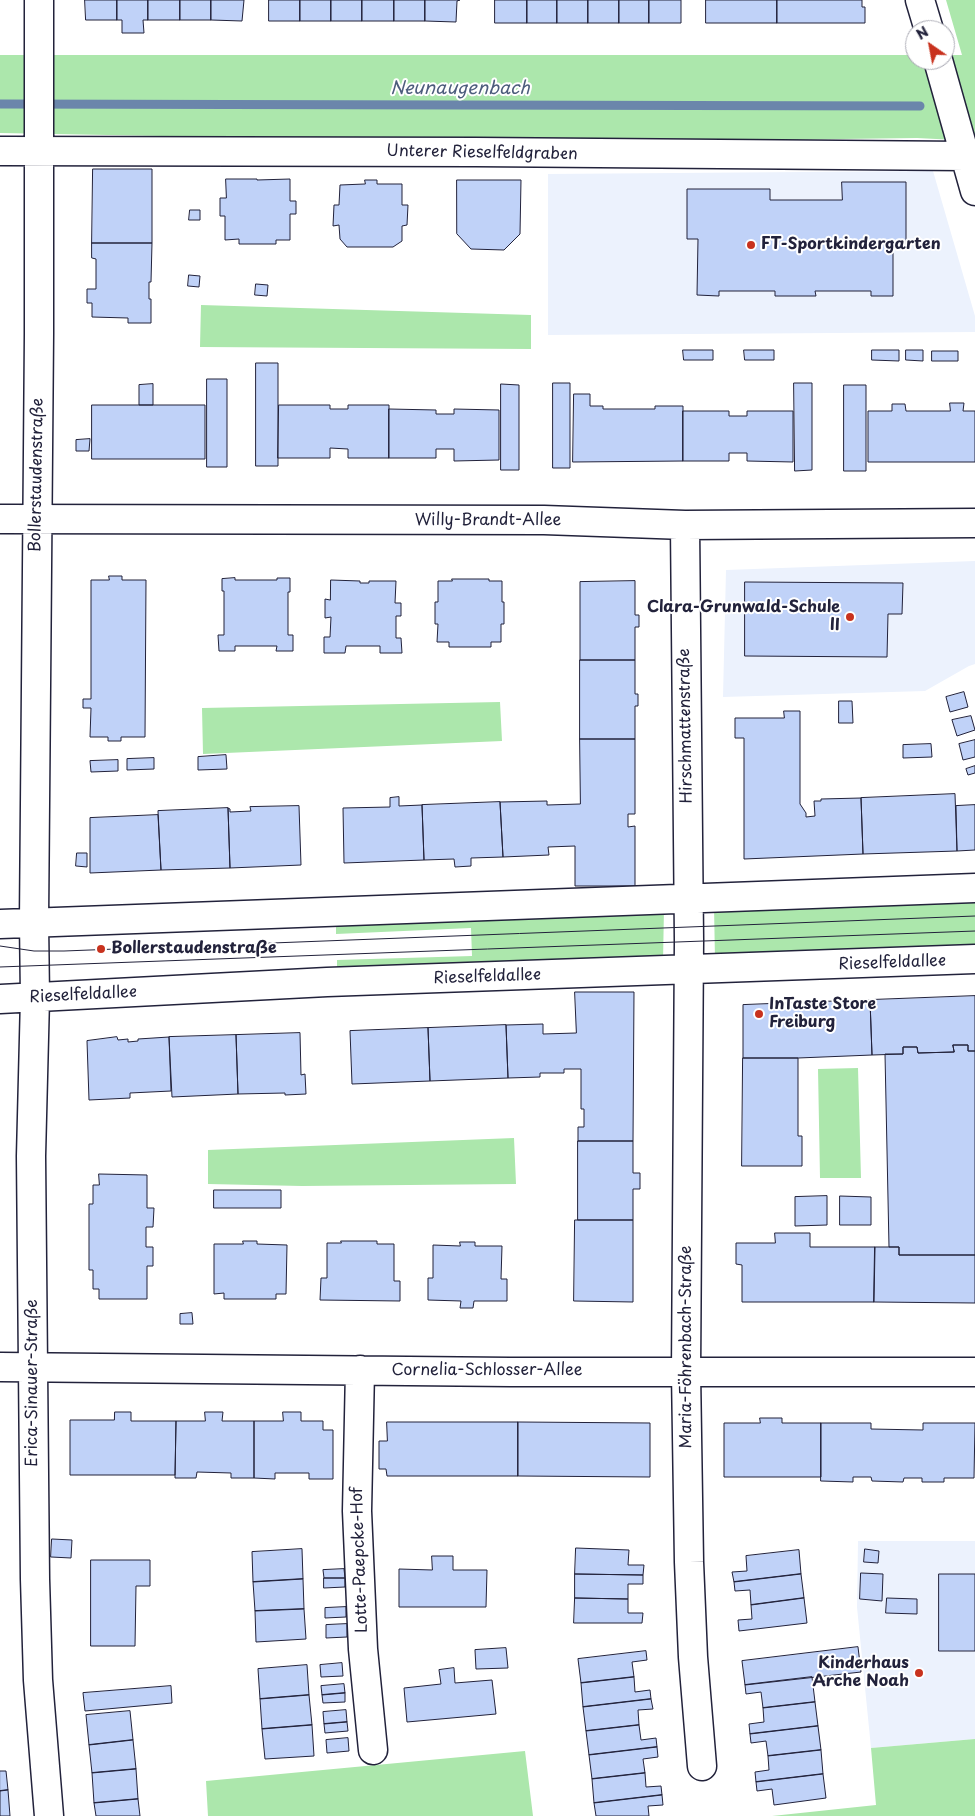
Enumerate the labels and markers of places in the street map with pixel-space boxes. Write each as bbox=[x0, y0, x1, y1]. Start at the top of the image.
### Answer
place label: FT-Sportkindergarten bbox=[761, 235, 941, 255]
marker: FT-Sportkindergarten bbox=[745, 239, 757, 251]
place label: Clara-Grunwald-Schule II bbox=[647, 598, 840, 636]
marker: Clara-Grunwald-Schule II bbox=[844, 611, 856, 623]
place label: Bollerstaudenstraße bbox=[111, 939, 277, 959]
marker: Bollerstaudenstraße bbox=[95, 943, 107, 955]
place label: InTaste Store Freiburg bbox=[769, 995, 876, 1033]
marker: InTaste Store Freiburg bbox=[753, 1008, 765, 1020]
place label: Kinderhaus Arche Noah bbox=[812, 1654, 909, 1692]
marker: Kinderhaus Arche Noah bbox=[913, 1667, 925, 1679]

